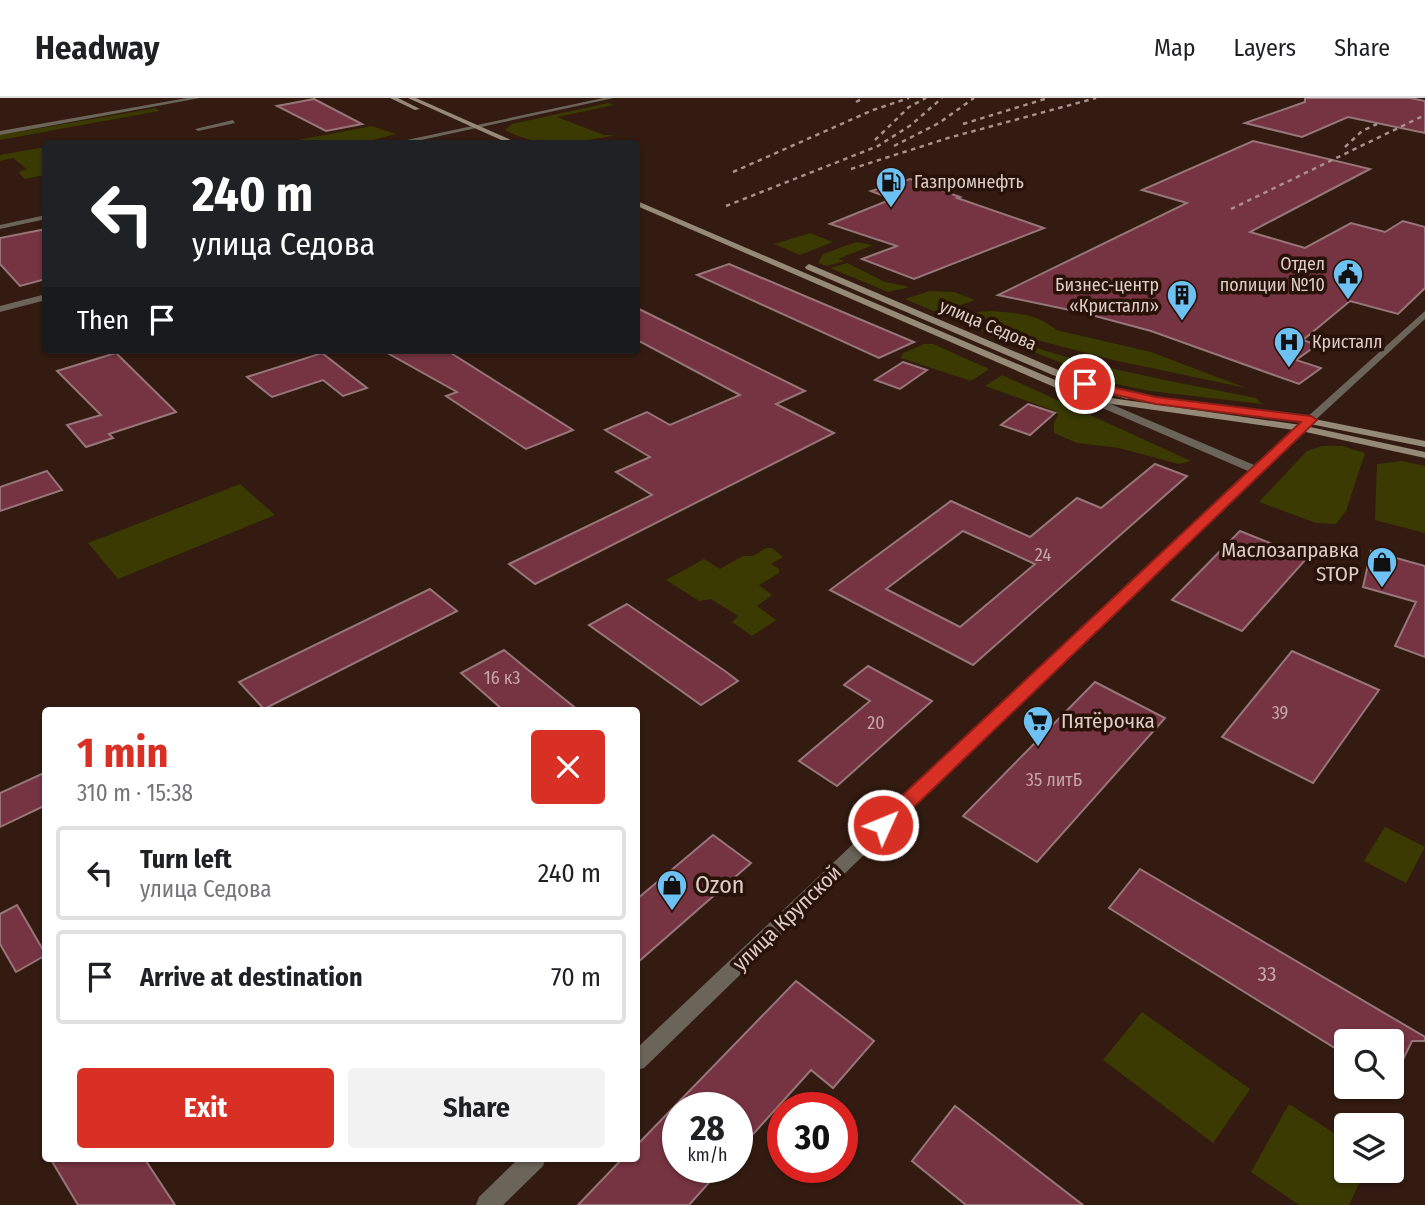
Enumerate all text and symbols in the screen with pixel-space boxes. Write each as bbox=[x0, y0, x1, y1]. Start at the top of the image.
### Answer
text: Headway bbox=[35, 28, 159, 68]
text: Map bbox=[1154, 34, 1196, 62]
text: Layers bbox=[1234, 34, 1296, 62]
text: Share bbox=[1334, 34, 1390, 62]
text: 240 m bbox=[192, 165, 313, 224]
fuel station icon: Газпромнефть bbox=[874, 165, 908, 209]
icon: left bbox=[77, 168, 168, 259]
place label: Газпромнефть bbox=[914, 171, 1024, 193]
text: улица Седова bbox=[192, 225, 375, 263]
place label: Отдел полиции №10 bbox=[1220, 253, 1325, 296]
public building icon: Отдел полиции №10 bbox=[1331, 257, 1365, 301]
place label: Бизнес-центр «Кристалл» bbox=[1055, 274, 1159, 317]
building icon: Бизнес-центр «Кристалл» bbox=[1165, 278, 1199, 322]
street label: улица Седова bbox=[936, 295, 1040, 355]
icon: arrive bbox=[143, 301, 181, 339]
text: Then bbox=[77, 305, 129, 336]
hospital icon: Кристалл bbox=[1272, 325, 1306, 369]
place label: Кристалл bbox=[1312, 331, 1383, 353]
pin bbox=[1055, 354, 1115, 414]
icon: arrive bbox=[1066, 365, 1104, 403]
place label: Маслозаправка STOP bbox=[1221, 537, 1359, 587]
house number: 24 bbox=[1035, 544, 1051, 566]
shop icon: Маслозаправка STOP bbox=[1365, 545, 1399, 589]
house number: 16 к3 bbox=[484, 667, 520, 689]
house number: 39 bbox=[1272, 702, 1288, 724]
supermarket icon: Пятёрочка bbox=[1021, 704, 1055, 748]
place label: Пятёрочка bbox=[1061, 708, 1155, 734]
house number: 20 bbox=[867, 712, 885, 734]
text: 1 min bbox=[77, 728, 168, 778]
button: close bbox=[531, 730, 605, 804]
house number: 35 литБ bbox=[1026, 769, 1082, 791]
text: 310 m · 15:38 bbox=[77, 779, 193, 807]
position arrow bbox=[846, 788, 920, 862]
text: Turn left bbox=[140, 844, 232, 875]
icon: left bbox=[81, 854, 119, 892]
text: 240 m bbox=[538, 858, 601, 889]
street label: улица Крупской bbox=[727, 860, 847, 976]
shop icon: Ozon bbox=[655, 868, 689, 912]
place label: Ozon bbox=[695, 871, 744, 899]
text: улица Седова bbox=[140, 875, 272, 903]
icon: arrive bbox=[81, 958, 119, 996]
house number: 33 bbox=[1258, 961, 1276, 987]
text: Arrive at destination bbox=[140, 962, 363, 993]
text: 70 m bbox=[551, 962, 601, 993]
map controls bbox=[1334, 1029, 1404, 1183]
button: search bbox=[1334, 1029, 1404, 1099]
button: Exit bbox=[77, 1068, 334, 1148]
button: Share bbox=[348, 1068, 605, 1148]
speed limit sign: 30 bbox=[767, 1092, 858, 1183]
text: 28 bbox=[690, 1107, 725, 1149]
button: layers bbox=[1334, 1113, 1404, 1183]
text: km/h bbox=[687, 1144, 728, 1166]

